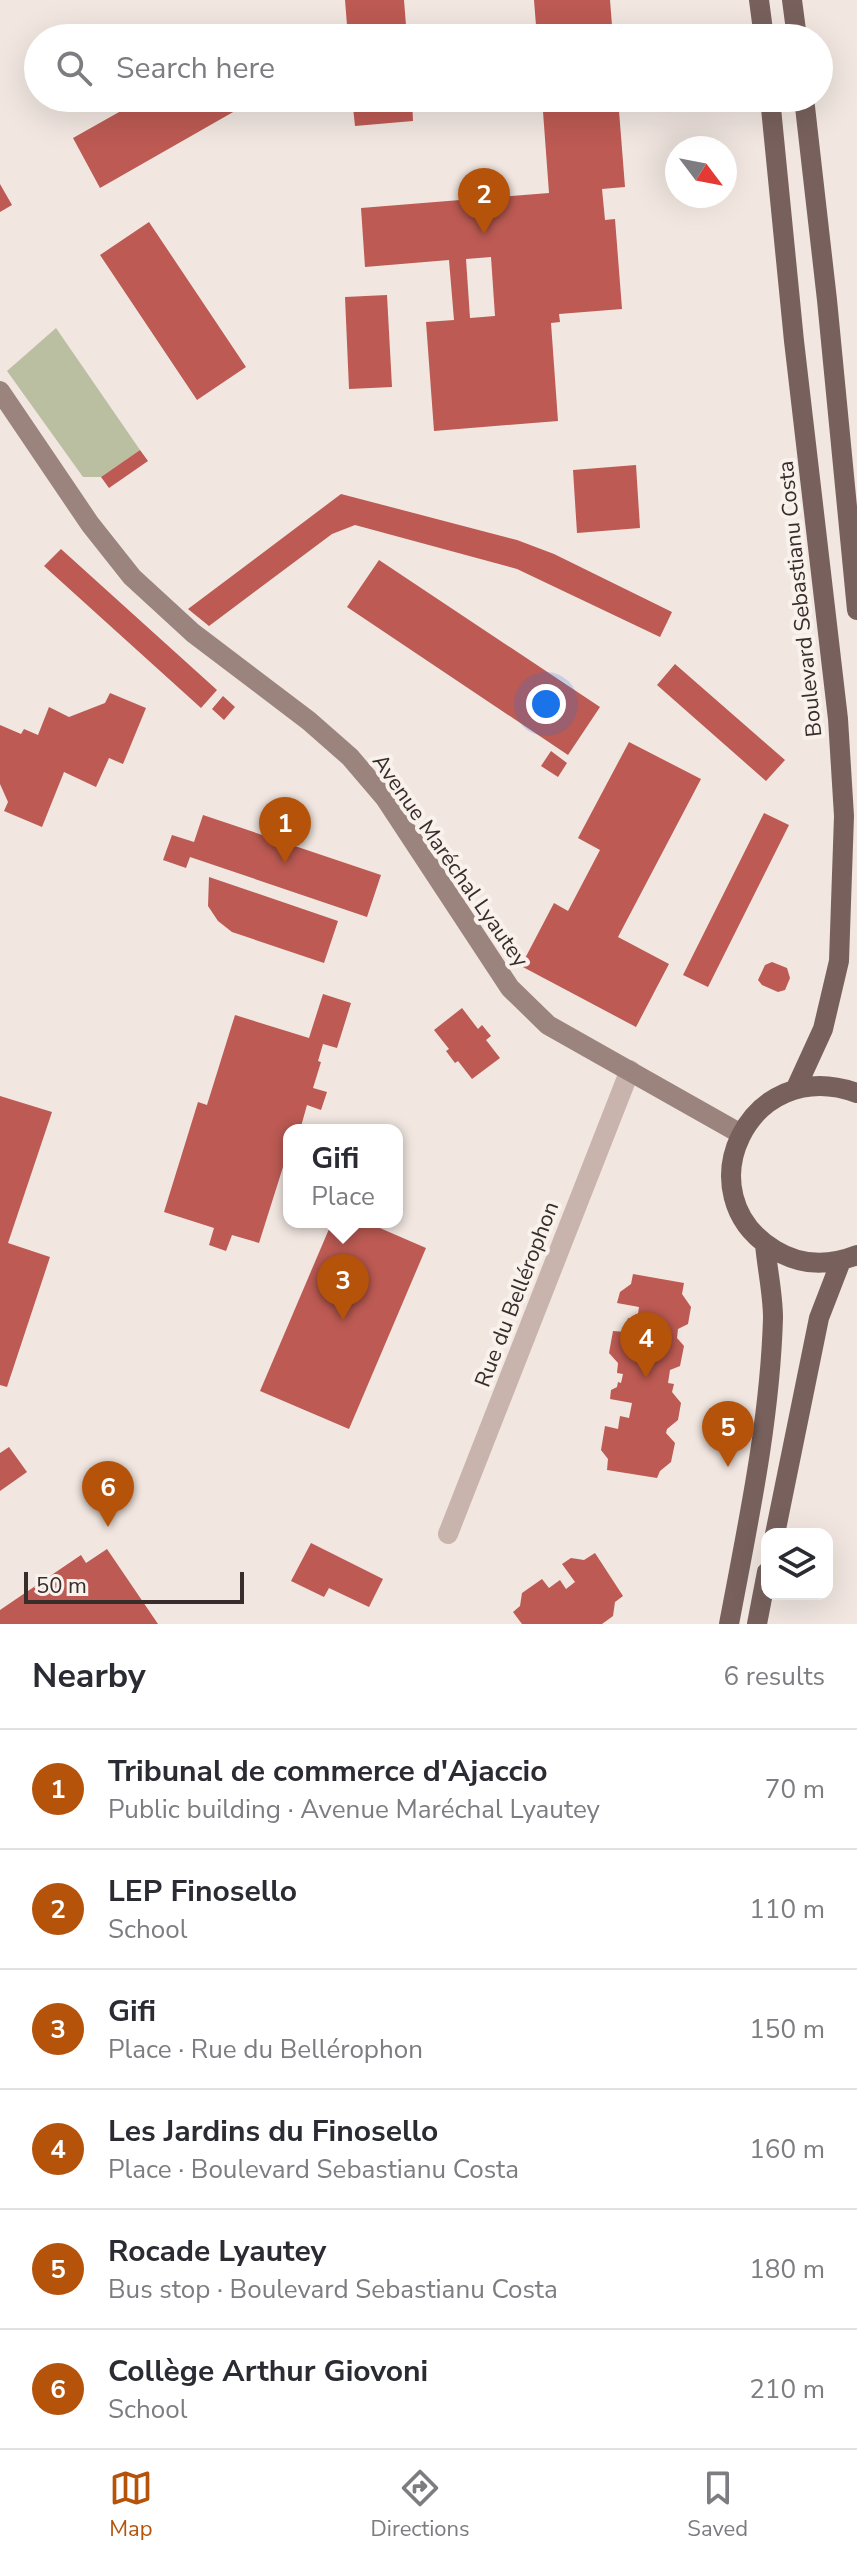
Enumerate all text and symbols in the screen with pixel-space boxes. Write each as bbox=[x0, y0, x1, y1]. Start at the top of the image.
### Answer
search box bbox=[24, 24, 833, 112]
icon: search bbox=[52, 46, 96, 90]
text: Search here bbox=[116, 48, 275, 89]
north arrow bbox=[665, 136, 737, 208]
pin: 2 bbox=[458, 168, 510, 234]
street label: Boulevard Sebastianu Costa bbox=[771, 459, 829, 739]
your location bbox=[526, 684, 566, 724]
street label: Avenue Maréchal Lyautey bbox=[365, 748, 536, 974]
pin: 1 bbox=[259, 797, 311, 863]
popup bbox=[283, 1124, 403, 1228]
text: Gifi bbox=[311, 1138, 359, 1179]
text: Place bbox=[311, 1179, 375, 1214]
street label: Rue du Bellérophon bbox=[468, 1197, 566, 1391]
pin: 3 bbox=[317, 1254, 369, 1320]
pin: 4 bbox=[620, 1312, 672, 1378]
pin: 5 bbox=[702, 1401, 754, 1467]
pin: 6 bbox=[82, 1461, 134, 1527]
map controls bbox=[761, 1528, 833, 1600]
button: layers bbox=[761, 1528, 833, 1600]
scale bar bbox=[24, 1568, 244, 1604]
text: 50 m bbox=[36, 1571, 87, 1601]
text: Nearby bbox=[32, 1653, 146, 1699]
text: 6 results bbox=[724, 1659, 825, 1694]
text: Tribunal de commerce d'Ajaccio bbox=[108, 1751, 548, 1792]
text: 1 bbox=[50, 1772, 66, 1807]
text: 70 m bbox=[765, 1772, 825, 1807]
text: Public building · Avenue Maréchal Lyautey bbox=[108, 1792, 600, 1827]
text: LEP Finosello bbox=[108, 1871, 297, 1912]
text: 2 bbox=[50, 1892, 66, 1927]
text: 110 m bbox=[749, 1892, 825, 1927]
text: School bbox=[108, 1912, 187, 1947]
text: Gifi bbox=[108, 1991, 156, 2032]
text: 3 bbox=[50, 2012, 66, 2047]
text: 150 m bbox=[749, 2012, 825, 2047]
text: Place · Rue du Bellérophon bbox=[108, 2032, 423, 2067]
text: Les Jardins du Finosello bbox=[108, 2111, 438, 2152]
text: 4 bbox=[50, 2132, 66, 2167]
text: 160 m bbox=[749, 2132, 825, 2167]
text: Place · Boulevard Sebastianu Costa bbox=[108, 2152, 519, 2187]
text: Rocade Lyautey bbox=[108, 2231, 326, 2272]
text: 5 bbox=[50, 2252, 66, 2287]
text: 180 m bbox=[749, 2252, 825, 2287]
text: Bus stop · Boulevard Sebastianu Costa bbox=[108, 2272, 558, 2307]
text: Collège Arthur Giovoni bbox=[108, 2351, 428, 2392]
text: 6 bbox=[50, 2372, 66, 2407]
text: 210 m bbox=[749, 2372, 825, 2407]
text: School bbox=[108, 2392, 187, 2427]
tab: Map bbox=[109, 2466, 153, 2544]
tab: Directions bbox=[371, 2466, 470, 2544]
tab: Saved bbox=[687, 2466, 748, 2544]

